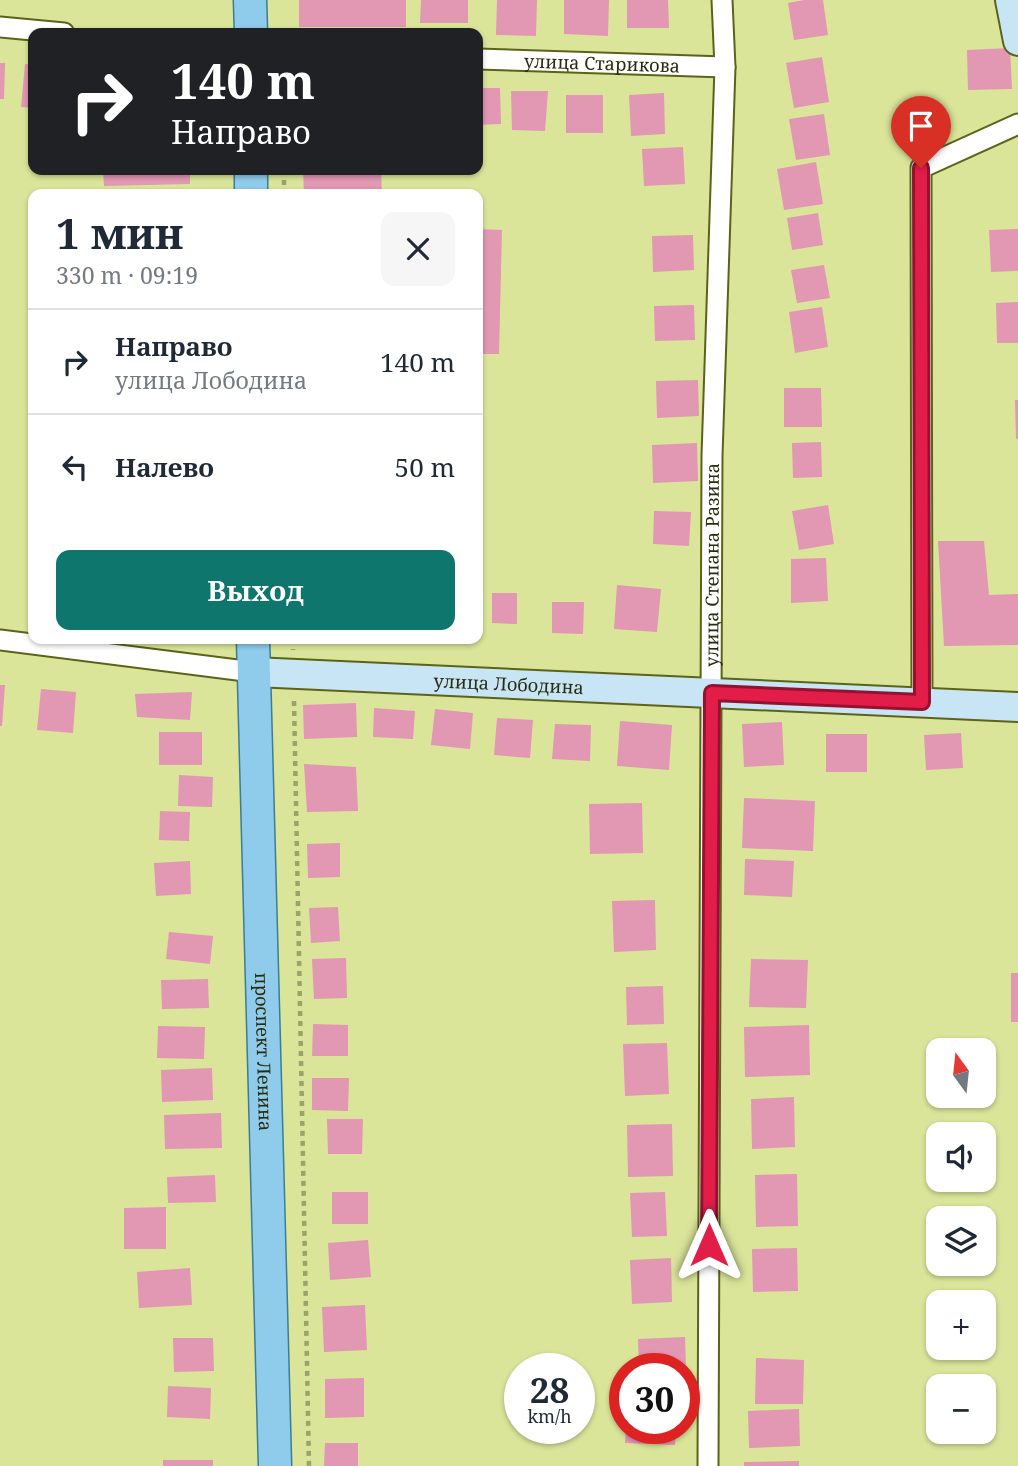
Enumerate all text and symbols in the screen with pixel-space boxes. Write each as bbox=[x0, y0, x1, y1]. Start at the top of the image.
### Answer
text: 140 m bbox=[171, 47, 315, 113]
street label: улица Старикова bbox=[524, 48, 680, 78]
icon: right bbox=[56, 56, 147, 147]
pin bbox=[891, 96, 951, 168]
icon: arrive bbox=[902, 107, 940, 145]
text: Направо bbox=[171, 110, 311, 153]
text: 1 мин bbox=[56, 204, 183, 261]
button: close bbox=[381, 212, 455, 286]
text: 330 m · 09:19 bbox=[56, 259, 198, 291]
text: Направо bbox=[115, 328, 233, 364]
icon: right bbox=[56, 343, 94, 381]
text: 140 m bbox=[380, 344, 455, 380]
text: улица Лободина bbox=[115, 364, 307, 396]
icon: left bbox=[56, 448, 94, 486]
text: Налево bbox=[115, 449, 214, 485]
text: 50 m bbox=[395, 449, 455, 485]
street label: улица Степана Разина bbox=[699, 463, 724, 667]
button: Выход bbox=[56, 550, 455, 630]
street label: улица Лободина bbox=[433, 668, 584, 699]
street label: проспект Ленина bbox=[250, 972, 278, 1131]
north arrow bbox=[926, 1038, 996, 1108]
map controls bbox=[926, 1038, 996, 1444]
button: sound bbox=[926, 1122, 996, 1192]
button: layers bbox=[926, 1206, 996, 1276]
position arrow bbox=[672, 1208, 746, 1282]
button: + bbox=[926, 1290, 996, 1360]
speed limit sign: 30 bbox=[609, 1353, 700, 1444]
text: 28 bbox=[530, 1366, 569, 1413]
button: − bbox=[926, 1374, 996, 1444]
text: km/h bbox=[527, 1404, 572, 1428]

